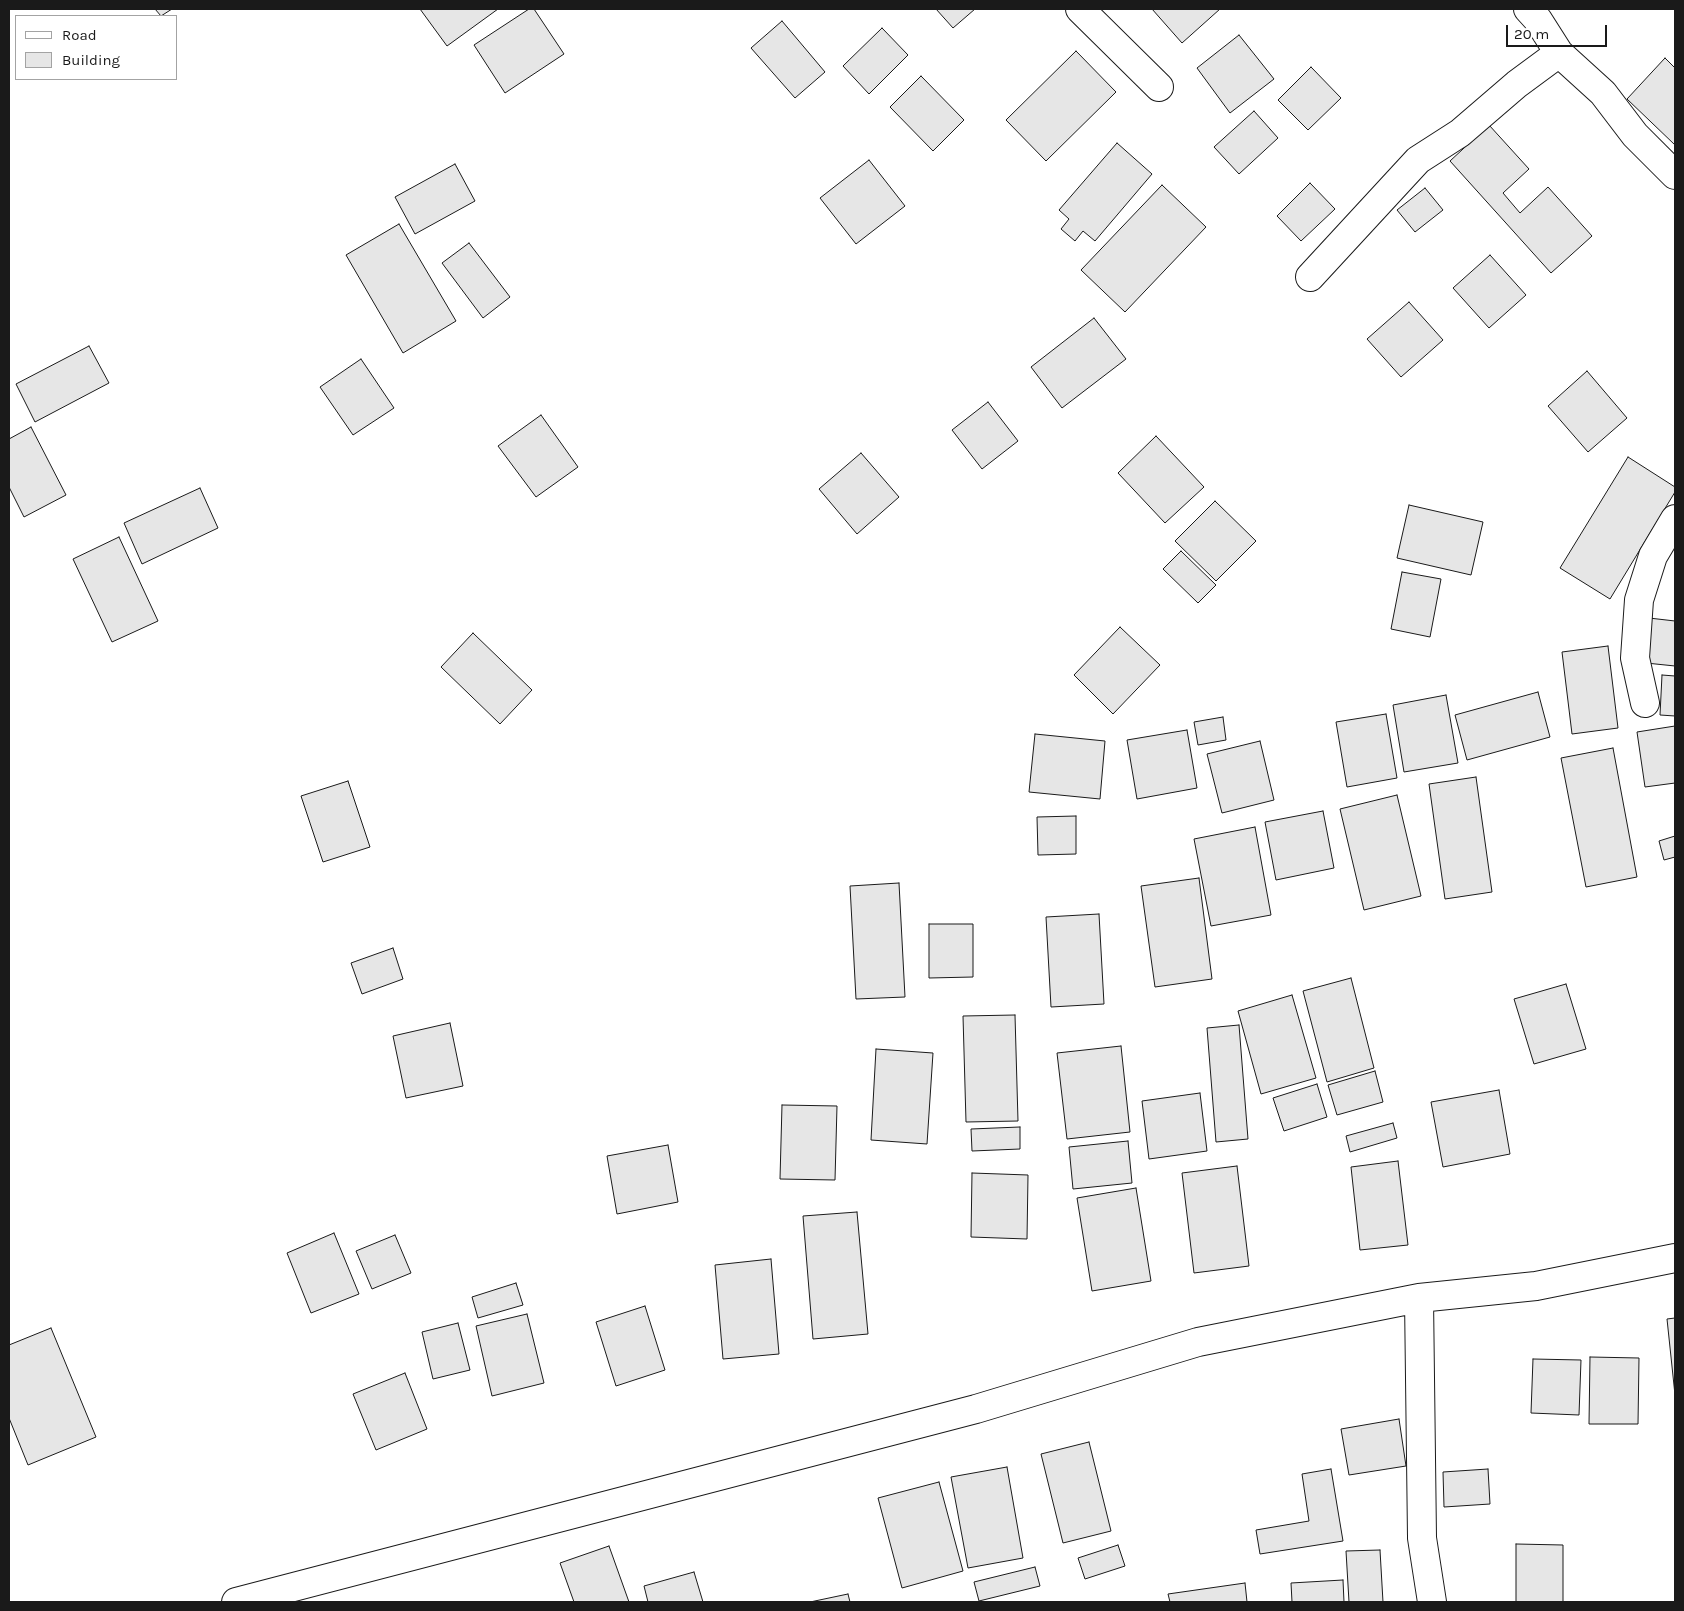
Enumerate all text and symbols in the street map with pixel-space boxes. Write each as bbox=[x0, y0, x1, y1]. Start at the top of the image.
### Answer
legend bbox=[15, 15, 178, 80]
scale bar bbox=[1509, 15, 1610, 47]
text: 20 m bbox=[1514, 25, 1549, 43]
text: Road bbox=[62, 26, 97, 44]
text: Building bbox=[62, 51, 120, 69]

